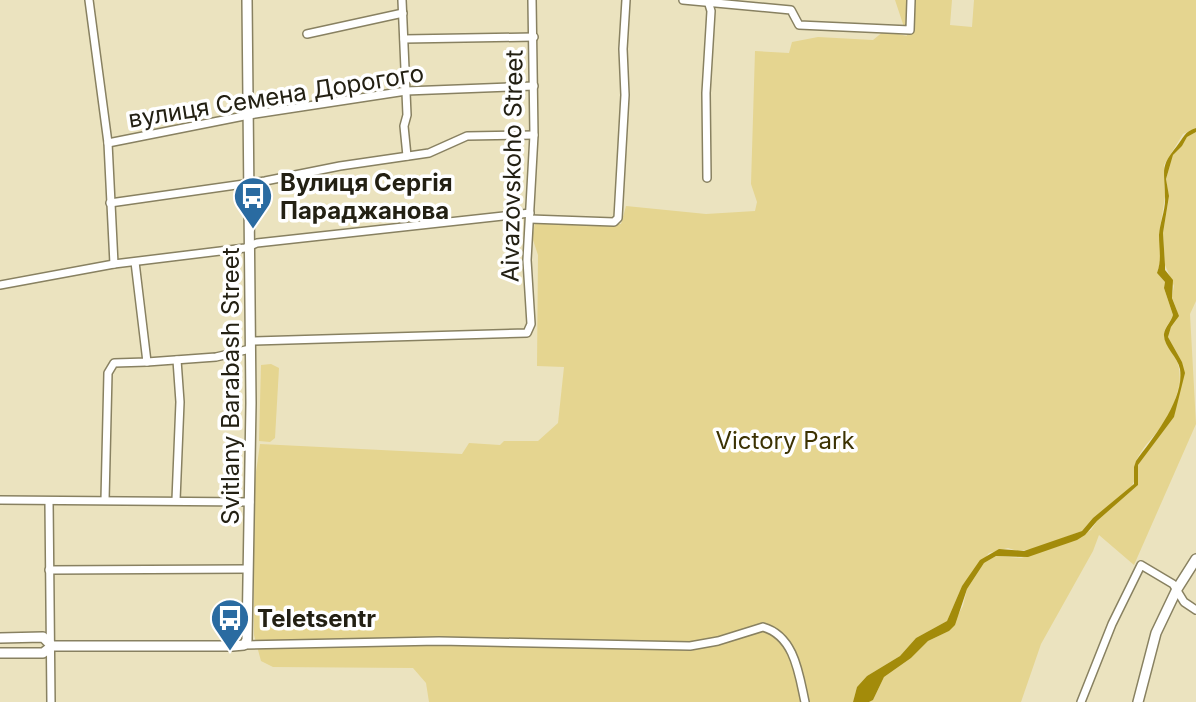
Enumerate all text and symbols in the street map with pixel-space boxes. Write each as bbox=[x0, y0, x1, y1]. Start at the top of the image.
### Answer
street label: Aivazovskoho Street bbox=[495, 49, 529, 282]
street label: вулиця Семена Дорогого bbox=[126, 58, 426, 134]
place label: Вулиця Сергія Параджанова bbox=[280, 168, 453, 225]
bus stop icon: Вулиця Сергія Параджанова bbox=[232, 175, 274, 230]
street label: Svitlany Barabash Street bbox=[216, 247, 245, 525]
park label: Victory Park bbox=[715, 426, 855, 455]
bus stop icon: Teletsentr bbox=[209, 597, 251, 652]
place label: Teletsentr bbox=[257, 604, 376, 633]

